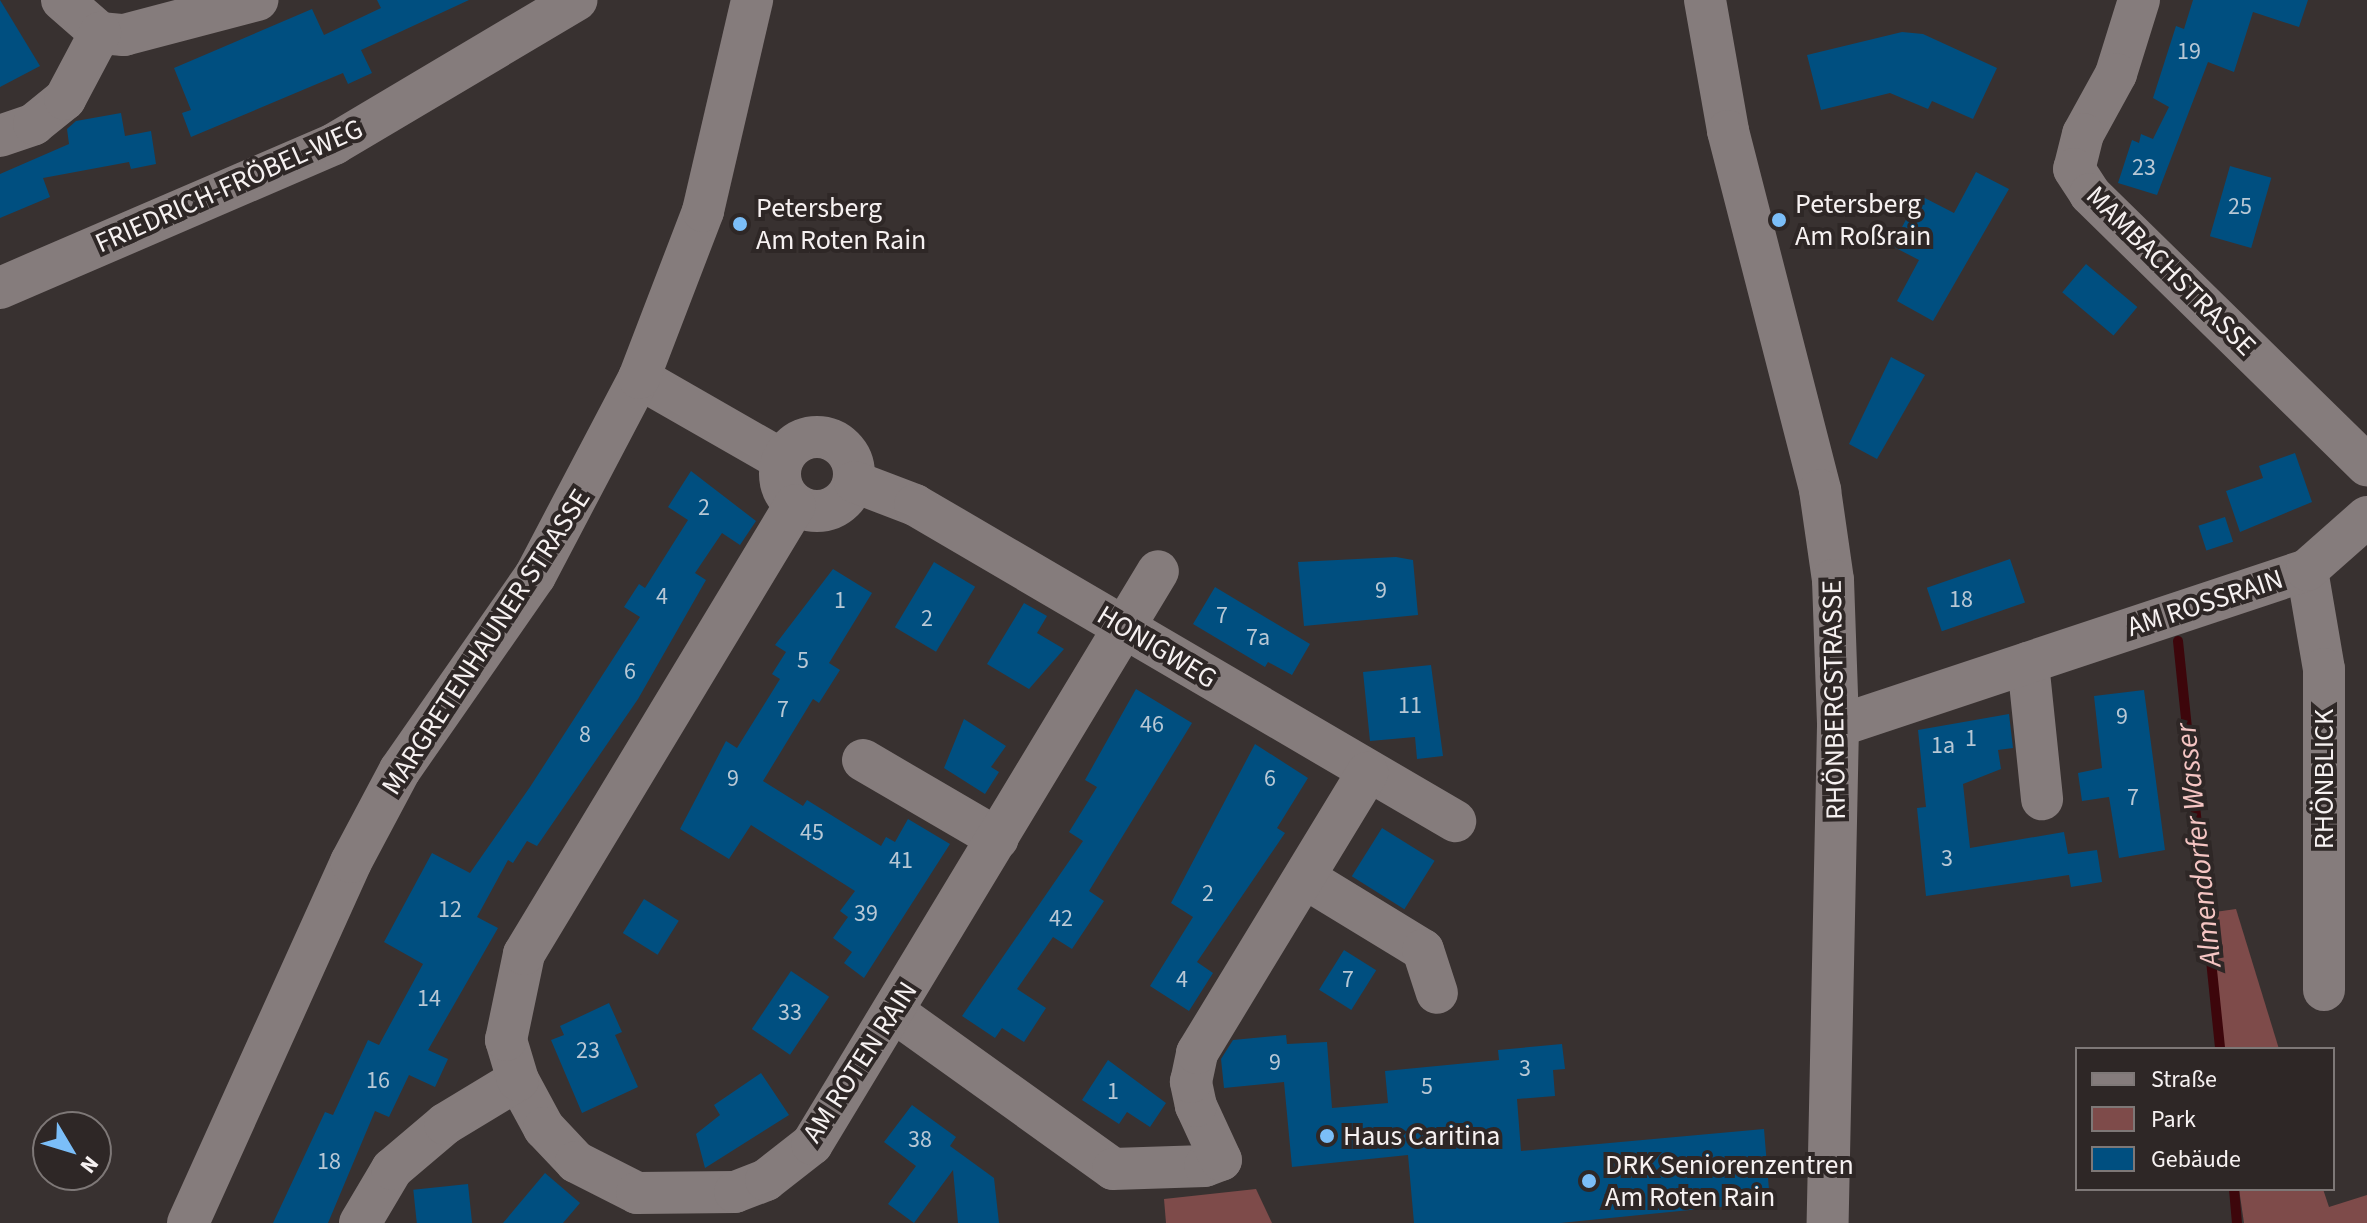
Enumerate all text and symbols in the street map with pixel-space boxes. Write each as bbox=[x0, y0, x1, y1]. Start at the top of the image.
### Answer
house number: 19 bbox=[2177, 38, 2201, 66]
street label: FRIEDRICH-FRÖBEL-WEG bbox=[90, 112, 368, 260]
house number: 23 bbox=[2132, 154, 2156, 182]
street label: MAMBACHSTRASSE bbox=[2079, 179, 2263, 363]
place label: Petersberg Am Roßrain bbox=[1795, 187, 1931, 253]
place label: Petersberg Am Roten Rain bbox=[756, 191, 926, 257]
house number: 25 bbox=[2228, 193, 2252, 221]
marker: Petersberg Am Roßrain bbox=[1770, 211, 1788, 229]
marker: Petersberg Am Roten Rain bbox=[731, 215, 749, 233]
street label: MARGRETENHAUNER STRASSE bbox=[375, 483, 597, 801]
house number: 2 bbox=[698, 494, 710, 522]
street label: AM ROSSRAIN bbox=[2123, 562, 2287, 644]
house number: 9 bbox=[1375, 577, 1387, 605]
street label: RHÖNBERGSTRASSE bbox=[1815, 580, 1853, 820]
house number: 4 bbox=[656, 583, 668, 611]
house number: 18 bbox=[1949, 586, 1973, 614]
house number: 1 bbox=[834, 587, 846, 615]
street label: HONIGWEG bbox=[1091, 598, 1223, 696]
house number: 7 bbox=[1216, 602, 1228, 630]
house number: 2 bbox=[921, 605, 933, 633]
house number: 7a bbox=[1246, 624, 1270, 652]
house number: 5 bbox=[797, 647, 809, 675]
house number: 6 bbox=[624, 658, 636, 686]
house number: 11 bbox=[1398, 692, 1422, 720]
house number: 7 bbox=[777, 696, 789, 724]
house number: 9 bbox=[2116, 703, 2128, 731]
street label: RHÖNBLICK bbox=[2307, 709, 2341, 849]
house number: 46 bbox=[1140, 711, 1164, 739]
house number: 8 bbox=[579, 721, 591, 749]
water label: Almendorfer Wasser bbox=[2168, 721, 2230, 969]
house number: 1 bbox=[1965, 725, 1977, 753]
house number: 1a bbox=[1931, 732, 1955, 760]
house number: 9 bbox=[727, 765, 739, 793]
house number: 6 bbox=[1264, 765, 1276, 793]
house number: 7 bbox=[2127, 784, 2139, 812]
house number: 45 bbox=[800, 819, 824, 847]
house number: 3 bbox=[1941, 845, 1953, 873]
house number: 41 bbox=[889, 847, 913, 875]
house number: 2 bbox=[1202, 880, 1214, 908]
house number: 12 bbox=[438, 896, 462, 924]
house number: 39 bbox=[854, 900, 878, 928]
house number: 42 bbox=[1049, 905, 1073, 933]
house number: 4 bbox=[1176, 966, 1188, 994]
house number: 7 bbox=[1342, 966, 1354, 994]
street label: AM ROTEN RAIN bbox=[796, 975, 924, 1149]
house number: 14 bbox=[417, 985, 441, 1013]
house number: 33 bbox=[778, 999, 802, 1027]
house number: 23 bbox=[576, 1037, 600, 1065]
legend bbox=[2075, 1047, 2335, 1191]
house number: 9 bbox=[1269, 1049, 1281, 1077]
house number: 3 bbox=[1519, 1055, 1531, 1083]
text: Straße bbox=[2151, 1062, 2217, 1097]
house number: 16 bbox=[366, 1067, 390, 1095]
house number: 5 bbox=[1421, 1073, 1433, 1101]
house number: 1 bbox=[1107, 1078, 1119, 1106]
text: Park bbox=[2151, 1102, 2196, 1137]
north arrow bbox=[32, 1111, 112, 1191]
place label: Haus Caritina bbox=[1343, 1119, 1500, 1153]
house number: 38 bbox=[908, 1126, 932, 1154]
marker: Haus Caritina bbox=[1318, 1127, 1336, 1145]
text: Gebäude bbox=[2151, 1142, 2241, 1177]
house number: 18 bbox=[317, 1148, 341, 1176]
place label: DRK Seniorenzentren Am Roten Rain bbox=[1605, 1148, 1854, 1214]
text: N bbox=[72, 1149, 106, 1180]
marker: DRK Seniorenzentren Am Roten Rain bbox=[1580, 1172, 1598, 1190]

